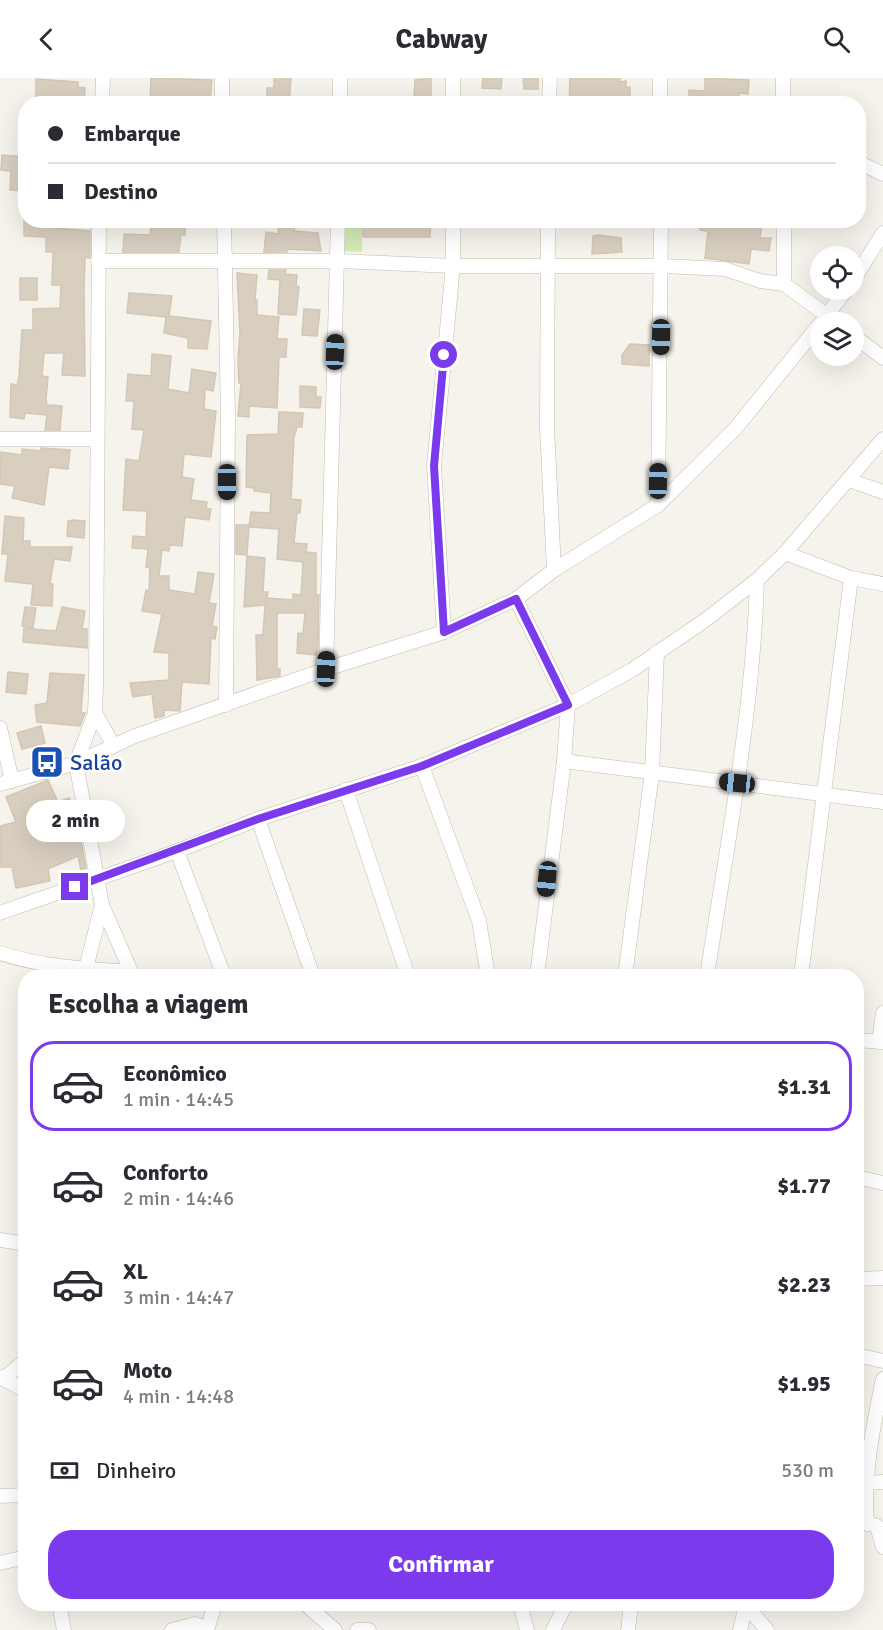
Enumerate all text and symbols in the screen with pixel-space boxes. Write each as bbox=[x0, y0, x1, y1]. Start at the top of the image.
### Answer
icon: back bbox=[30, 23, 63, 56]
text: Cabway bbox=[396, 23, 487, 56]
icon: search bbox=[820, 23, 853, 56]
text: Embarque bbox=[84, 120, 181, 147]
text: Destino bbox=[84, 178, 158, 205]
map controls bbox=[810, 246, 864, 366]
button: locate bbox=[810, 246, 864, 300]
button: layers bbox=[810, 312, 864, 366]
car bbox=[652, 319, 670, 355]
car bbox=[325, 334, 345, 370]
route start bbox=[430, 341, 457, 368]
car bbox=[649, 463, 667, 499]
car bbox=[218, 464, 236, 500]
car bbox=[316, 651, 336, 687]
bus stop icon: Salão bbox=[29, 744, 65, 780]
place label: Salão bbox=[70, 749, 122, 776]
car bbox=[718, 772, 756, 794]
callout: 2 min bbox=[26, 800, 124, 842]
text: 2 min bbox=[51, 808, 100, 833]
car bbox=[536, 860, 558, 898]
route end bbox=[61, 873, 88, 900]
text: Escolha a viagem bbox=[48, 988, 249, 1021]
icon: car bbox=[51, 1059, 105, 1113]
text: Econômico bbox=[123, 1060, 227, 1087]
text: $1.31 bbox=[777, 1073, 831, 1100]
text: 1 min · 14:45 bbox=[123, 1087, 234, 1112]
icon: car bbox=[51, 1158, 105, 1212]
text: Conforto bbox=[123, 1159, 208, 1186]
text: $1.77 bbox=[777, 1172, 831, 1199]
text: 2 min · 14:46 bbox=[123, 1186, 234, 1211]
icon: car bbox=[51, 1257, 105, 1311]
text: XL bbox=[123, 1258, 148, 1285]
text: $2.23 bbox=[777, 1271, 831, 1298]
text: 3 min · 14:47 bbox=[123, 1285, 234, 1310]
icon: car bbox=[51, 1356, 105, 1410]
text: Moto bbox=[123, 1357, 172, 1384]
text: $1.95 bbox=[777, 1370, 831, 1397]
text: 4 min · 14:48 bbox=[123, 1384, 234, 1409]
icon: cash bbox=[48, 1454, 81, 1487]
text: Dinheiro bbox=[96, 1457, 176, 1484]
text: 530 m bbox=[781, 1458, 834, 1483]
button: Confirmar bbox=[48, 1530, 834, 1599]

